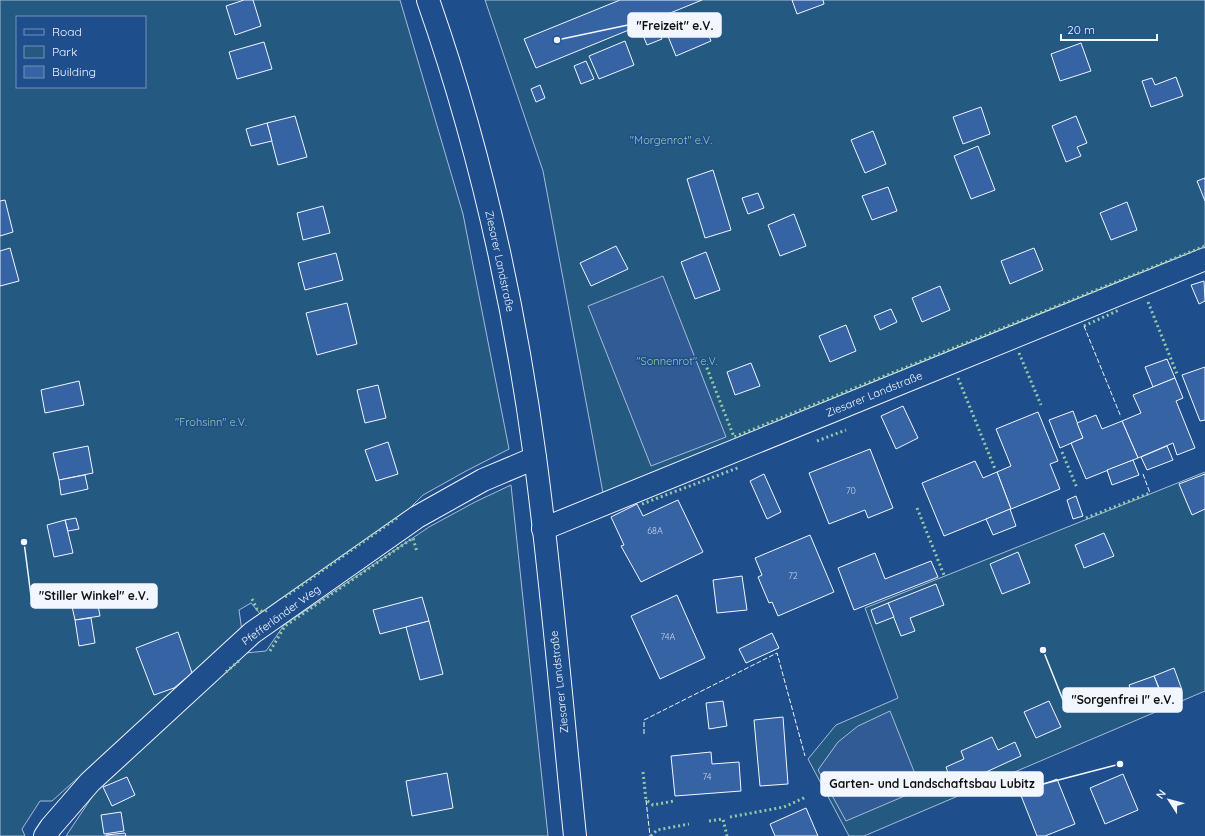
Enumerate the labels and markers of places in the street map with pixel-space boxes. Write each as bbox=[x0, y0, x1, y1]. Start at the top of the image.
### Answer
callout: "Freizeit" e.V. bbox=[628, 13, 721, 37]
callout: "Stiller Winkel" e.V. bbox=[31, 584, 157, 608]
callout: "Sorgenfrei I" e.V. bbox=[1063, 688, 1182, 712]
callout: Garten- und Landschaftsbau Lubitz bbox=[821, 772, 1043, 796]

